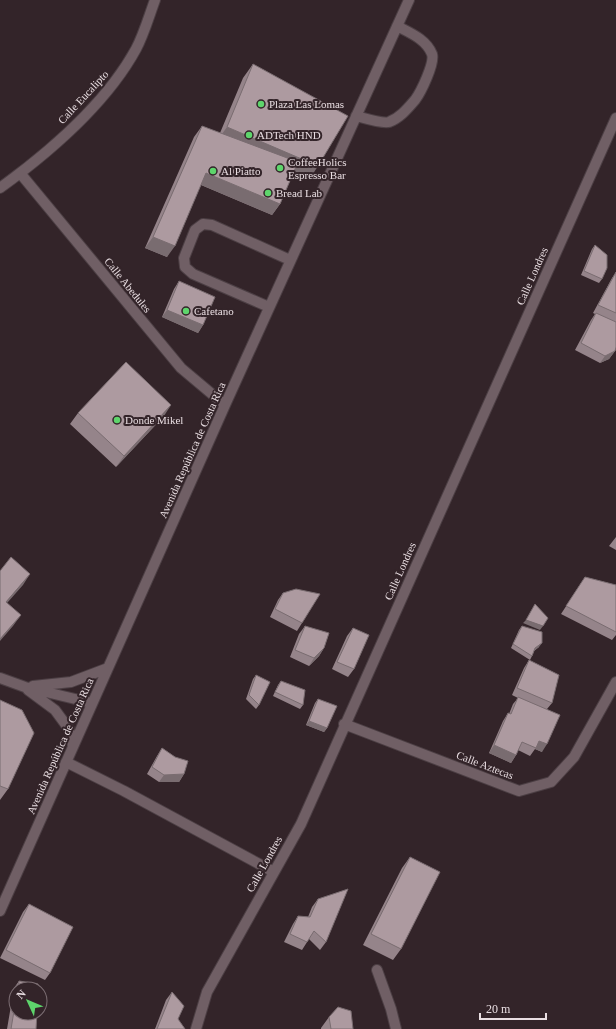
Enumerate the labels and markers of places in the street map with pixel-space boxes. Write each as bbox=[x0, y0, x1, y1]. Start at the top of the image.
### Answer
place label: Plaza Las Lomas bbox=[269, 98, 344, 110]
marker: Plaza Las Lomas bbox=[256, 99, 266, 109]
place label: ADTech HND bbox=[257, 129, 321, 141]
marker: ADTech HND bbox=[244, 130, 254, 140]
place label: CoffeeHolics Espresso Bar bbox=[288, 156, 346, 181]
marker: CoffeeHolics Espresso Bar bbox=[275, 163, 285, 173]
place label: Al Piatto bbox=[221, 165, 261, 177]
marker: Al Piatto bbox=[208, 166, 218, 176]
place label: Bread Lab bbox=[276, 187, 323, 199]
marker: Bread Lab bbox=[263, 188, 273, 198]
place label: Cafetano bbox=[194, 305, 234, 317]
marker: Cafetano bbox=[181, 306, 191, 316]
place label: Donde Mikel bbox=[125, 414, 183, 426]
marker: Donde Mikel bbox=[112, 415, 122, 425]

